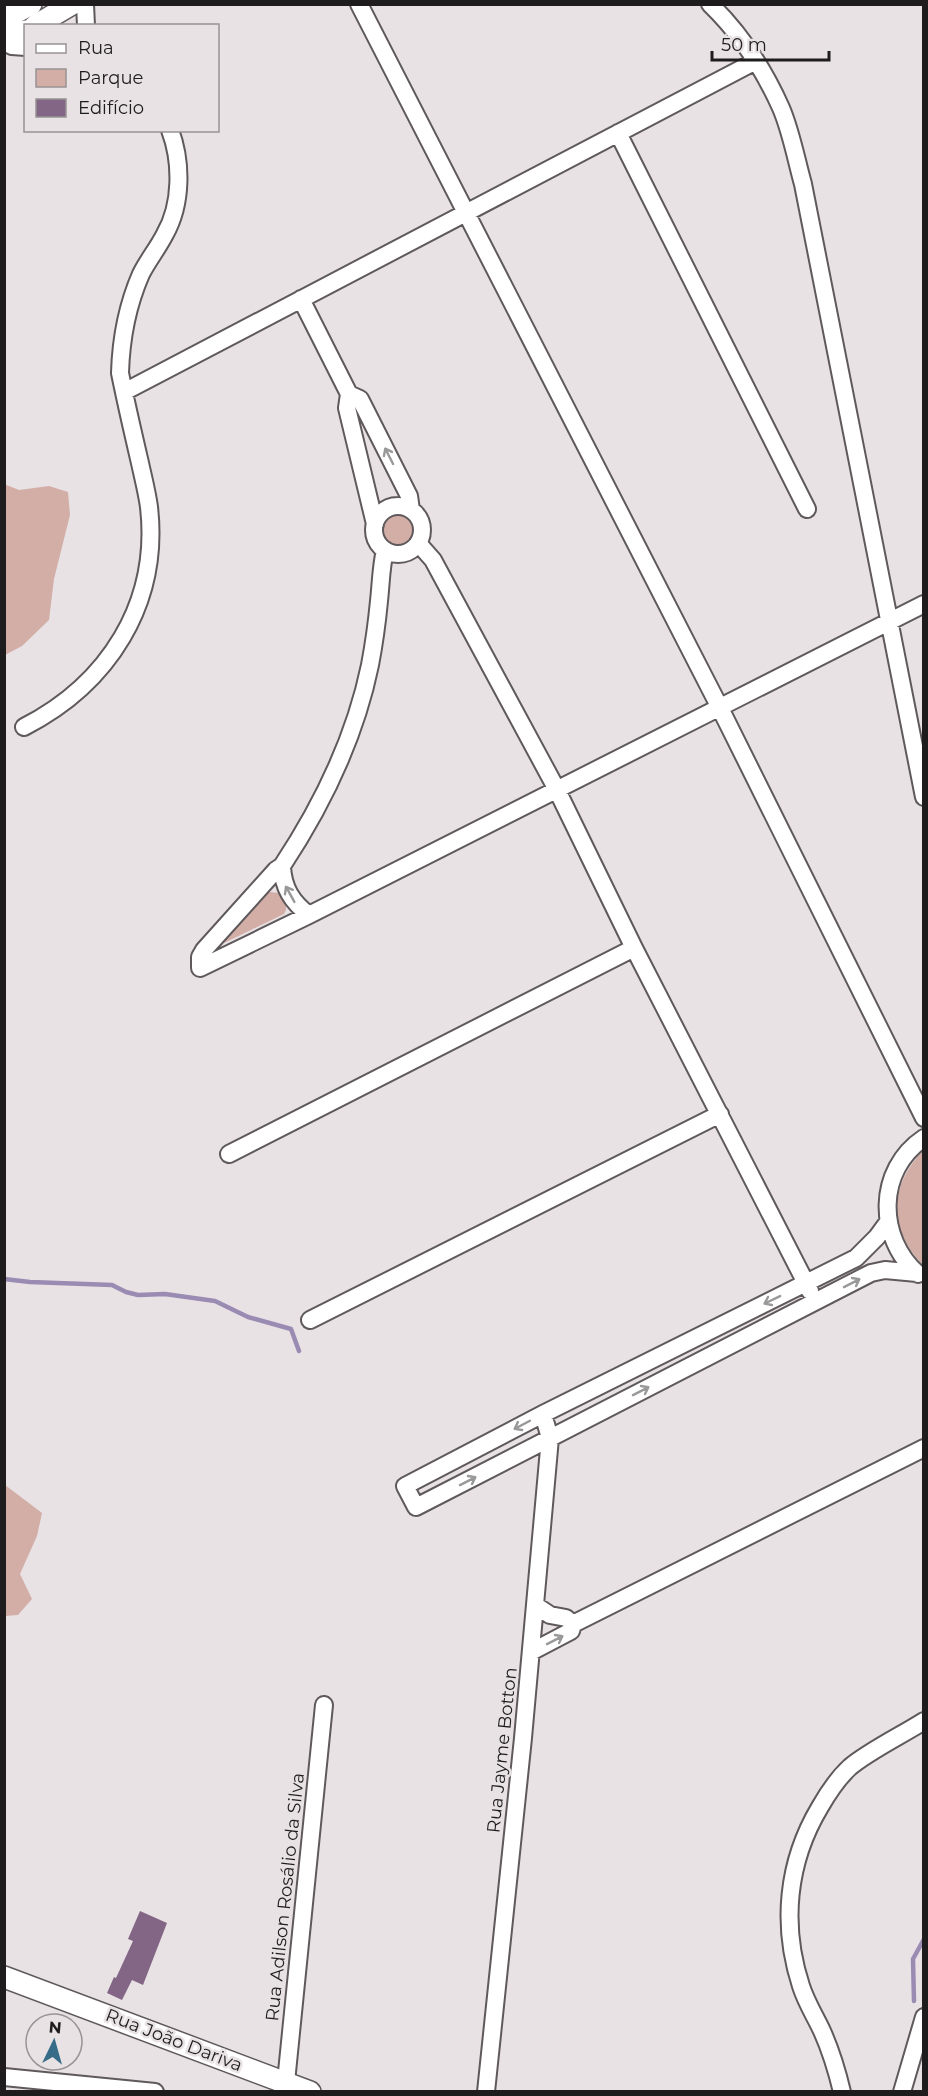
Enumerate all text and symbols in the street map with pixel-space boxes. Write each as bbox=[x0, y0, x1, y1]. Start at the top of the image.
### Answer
legend bbox=[24, 24, 219, 132]
scale bar bbox=[712, 24, 829, 62]
text: 50 m bbox=[721, 34, 767, 56]
text: Rua bbox=[78, 37, 114, 59]
text: Parque bbox=[78, 67, 144, 89]
text: Edifício bbox=[78, 97, 144, 119]
one-way arrow bbox=[383, 448, 395, 466]
one-way arrow bbox=[284, 886, 296, 903]
one-way arrow bbox=[843, 1276, 861, 1288]
one-way arrow bbox=[763, 1295, 781, 1307]
one-way arrow bbox=[632, 1385, 650, 1396]
one-way arrow bbox=[514, 1419, 531, 1431]
one-way arrow bbox=[459, 1474, 477, 1486]
one-way arrow bbox=[545, 1634, 563, 1645]
street label: Rua Jayme Botton bbox=[482, 1666, 522, 1834]
street label: Rua Adilson Rosálio da Silva bbox=[261, 1772, 309, 2022]
street label: Rua João Dariva bbox=[102, 2004, 246, 2076]
north arrow bbox=[24, 2012, 84, 2072]
text: N bbox=[48, 2018, 63, 2038]

